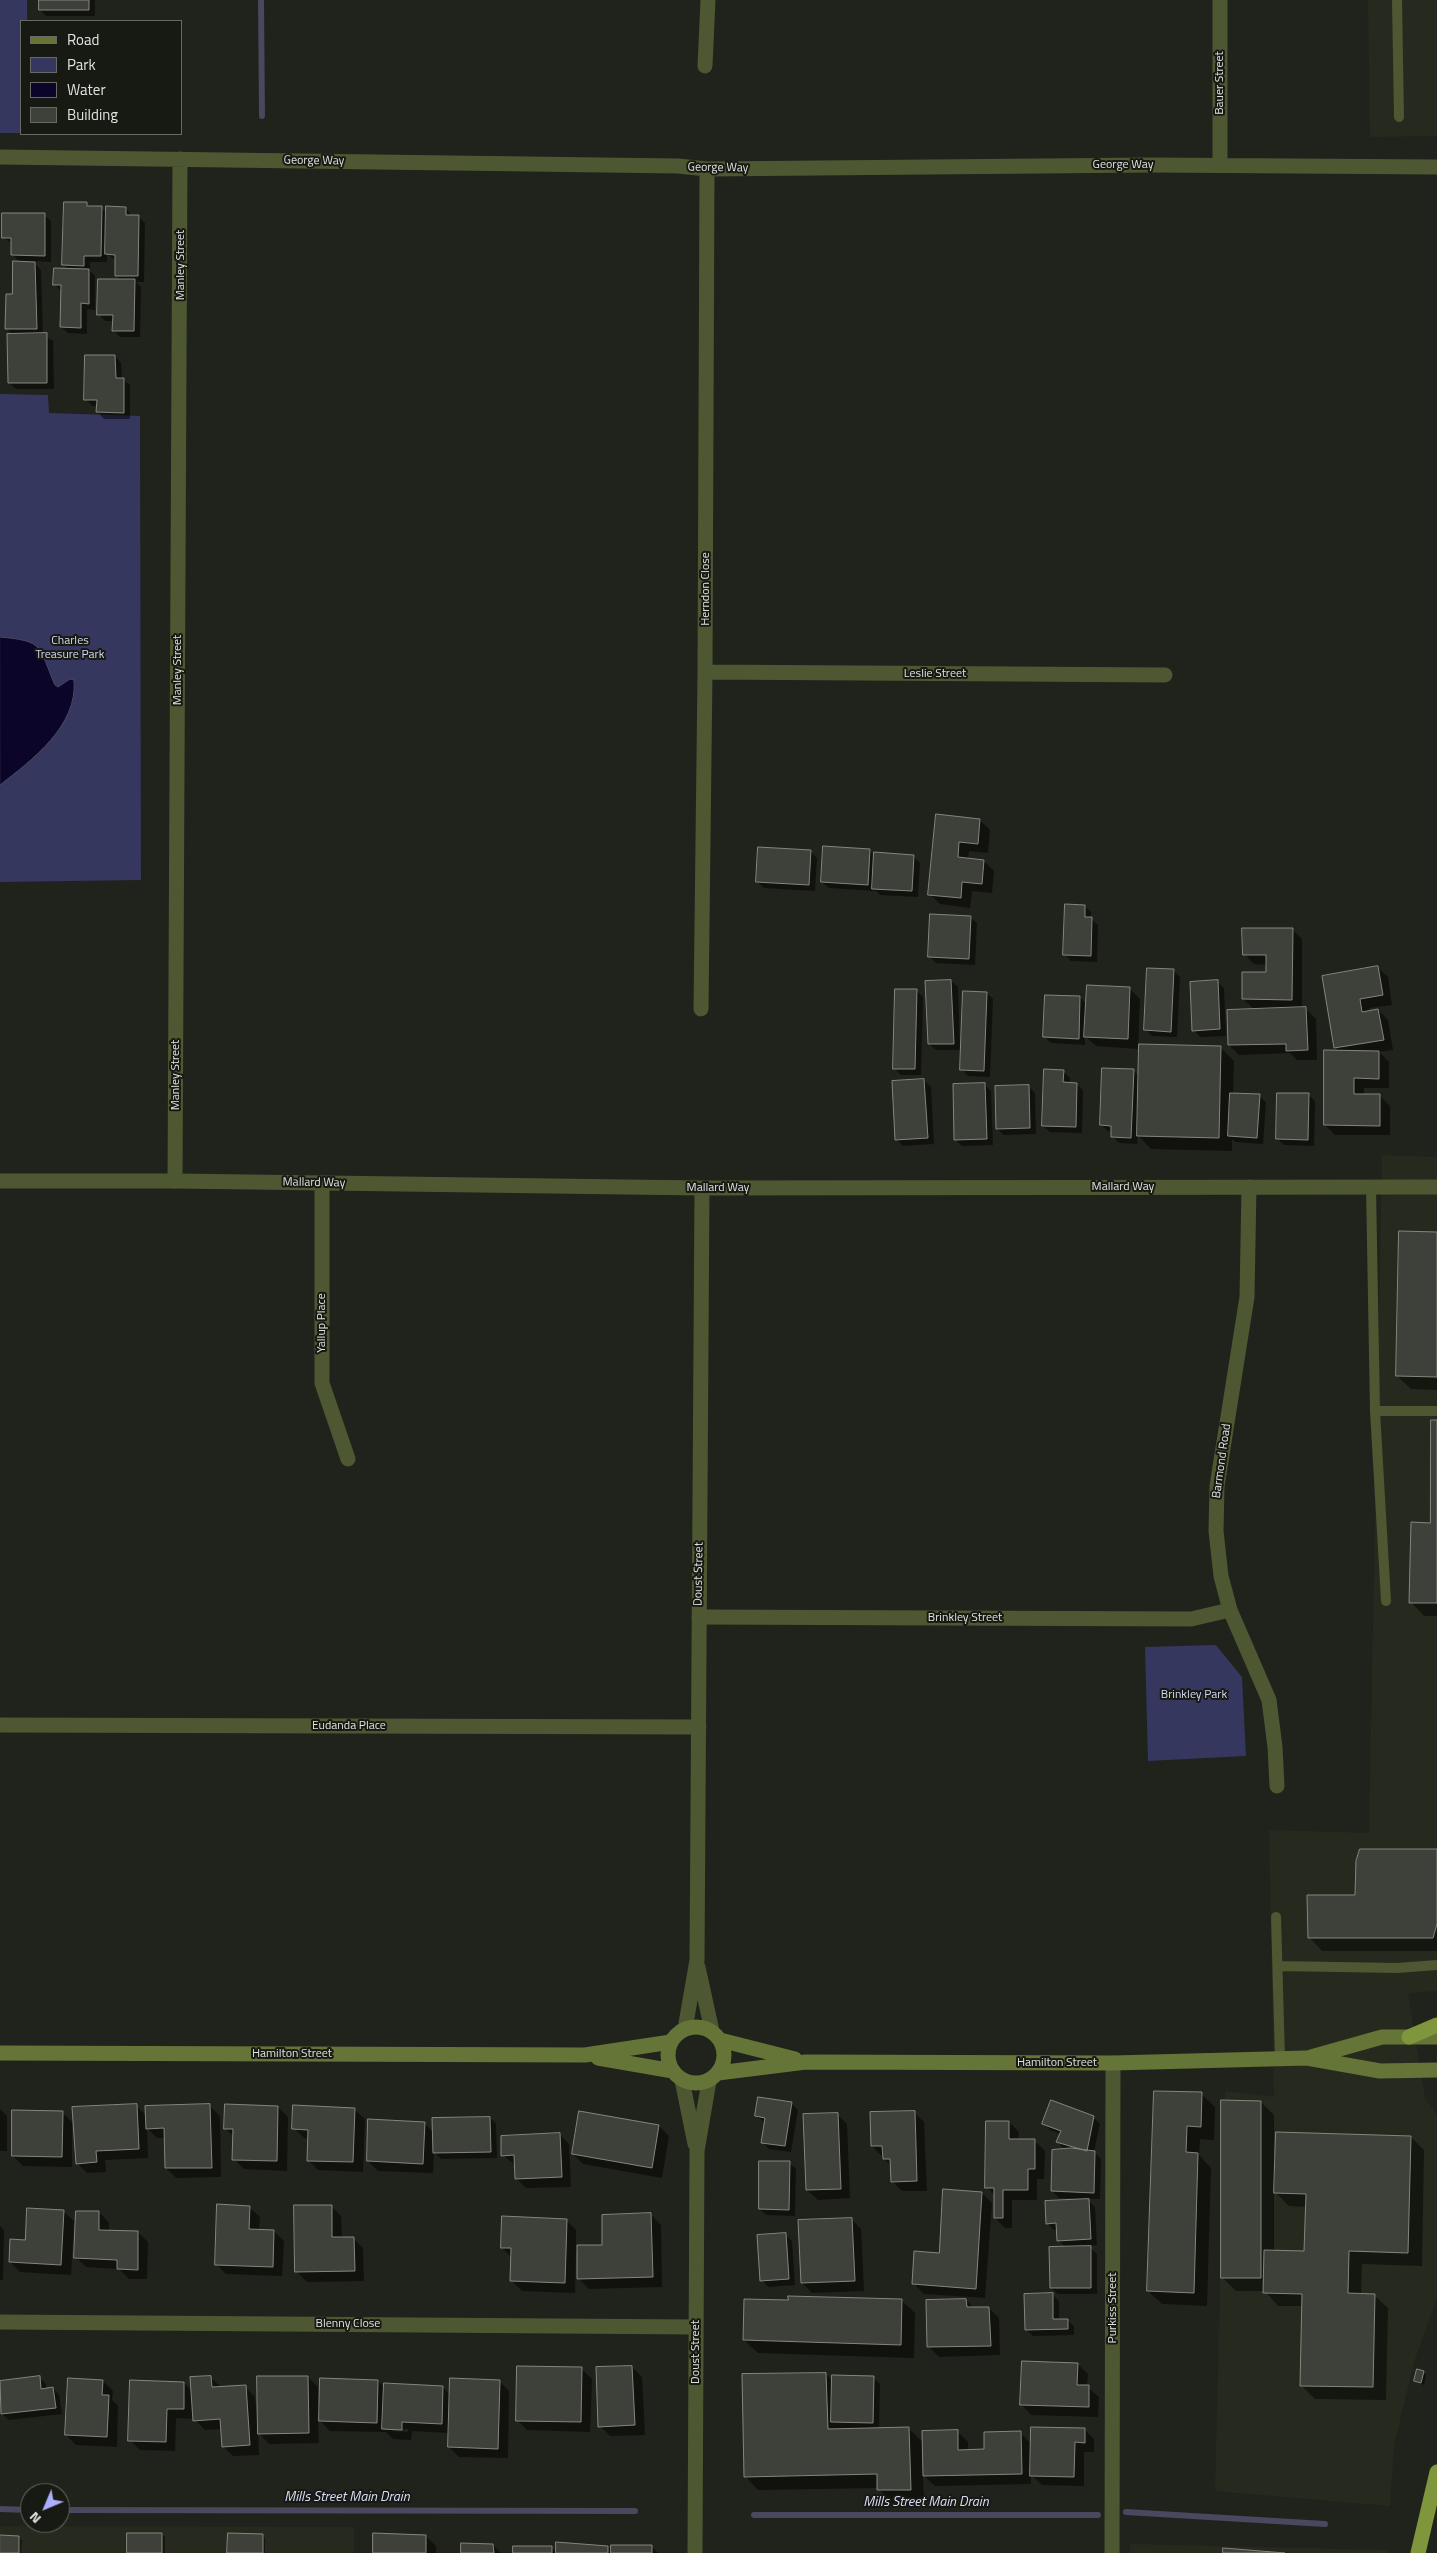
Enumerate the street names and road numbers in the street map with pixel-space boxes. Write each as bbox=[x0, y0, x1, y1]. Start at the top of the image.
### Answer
street label: Bauer Street bbox=[1213, 51, 1227, 115]
street label: George Way bbox=[283, 153, 345, 169]
street label: George Way bbox=[1093, 158, 1153, 172]
street label: George Way bbox=[687, 160, 749, 176]
street label: Manley Street bbox=[174, 230, 188, 300]
street label: Herndon Close bbox=[699, 552, 713, 626]
street label: Manley Street bbox=[171, 635, 185, 705]
street label: Leslie Street bbox=[904, 667, 966, 681]
street label: Manley Street bbox=[169, 1040, 183, 1110]
street label: Mallard Way bbox=[282, 1175, 346, 1191]
street label: Mallard Way bbox=[1092, 1180, 1154, 1194]
street label: Mallard Way bbox=[687, 1181, 749, 1195]
street label: Yallup Place bbox=[315, 1293, 329, 1353]
street label: Barmond Road bbox=[1210, 1423, 1234, 1499]
street label: Doust Street bbox=[691, 1542, 707, 1606]
street label: Brinkley Street bbox=[928, 1611, 1002, 1625]
street label: Eudanda Place bbox=[312, 1719, 386, 1733]
street label: Hamilton Street bbox=[252, 2047, 332, 2061]
street label: Hamilton Street bbox=[1017, 2056, 1097, 2070]
street label: Purkiss Street bbox=[1106, 2273, 1120, 2343]
street label: Blenny Close bbox=[316, 2317, 380, 2331]
street label: Doust Street bbox=[689, 2320, 703, 2384]

